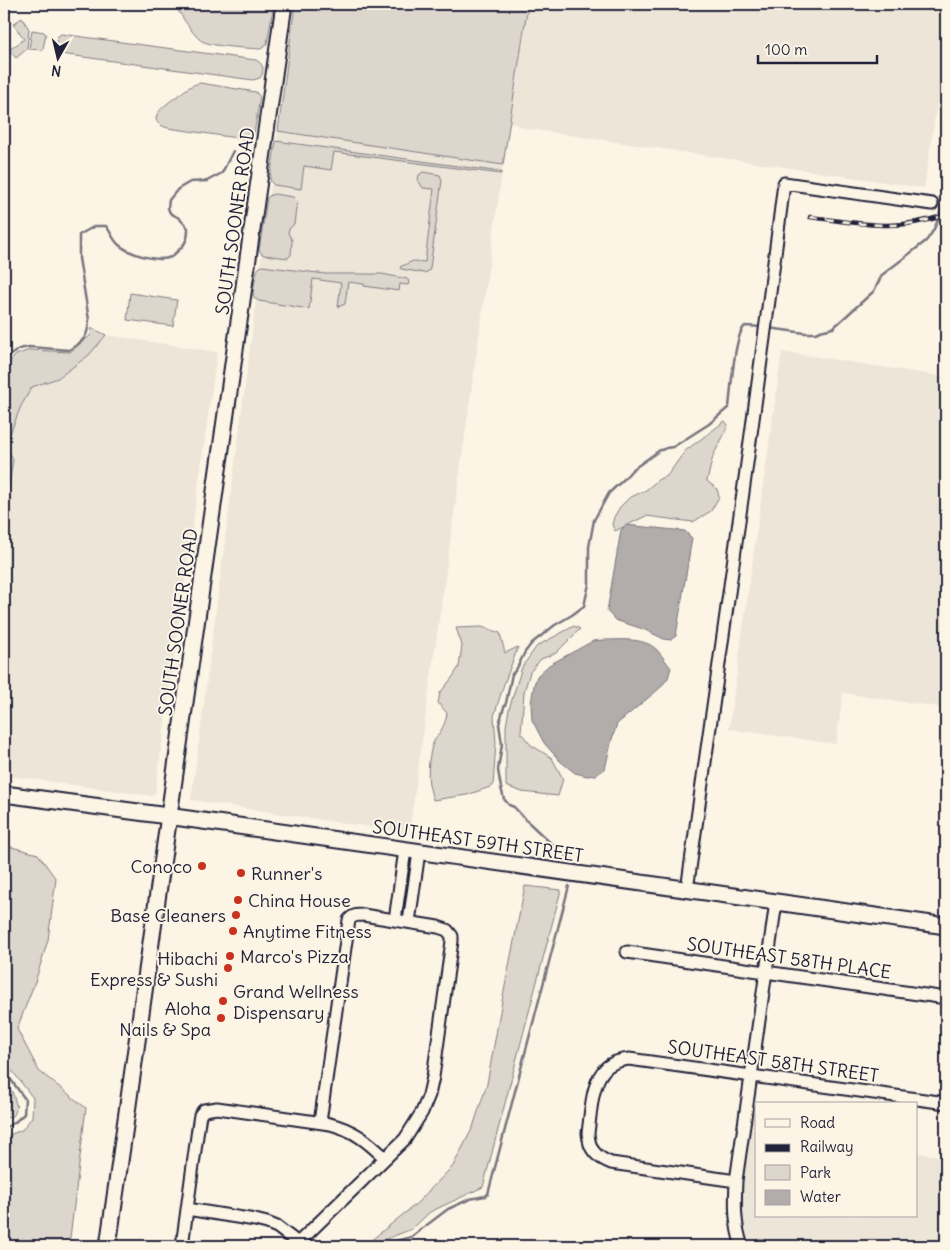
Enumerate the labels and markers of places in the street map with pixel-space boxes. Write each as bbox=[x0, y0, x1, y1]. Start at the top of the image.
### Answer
place label: Conoco bbox=[131, 855, 192, 878]
marker: Conoco bbox=[196, 860, 208, 872]
place label: Runner's bbox=[251, 862, 322, 885]
marker: Runner's bbox=[235, 867, 247, 879]
place label: China House bbox=[248, 889, 351, 912]
marker: China House bbox=[232, 894, 244, 906]
place label: Base Cleaners bbox=[110, 904, 226, 927]
marker: Base Cleaners bbox=[230, 909, 242, 921]
place label: Anytime Fitness bbox=[243, 920, 372, 943]
marker: Anytime Fitness bbox=[227, 925, 239, 937]
place label: Marco's Pizza bbox=[240, 945, 349, 968]
place label: Hibachi Express & Sushi bbox=[90, 947, 218, 991]
marker: Marco's Pizza bbox=[224, 950, 236, 962]
marker: Hibachi Express & Sushi bbox=[222, 962, 234, 974]
place label: Grand Wellness Dispensary bbox=[233, 980, 359, 1024]
marker: Grand Wellness Dispensary bbox=[217, 995, 229, 1007]
place label: Aloha Nails & Spa bbox=[119, 997, 211, 1041]
marker: Aloha Nails & Spa bbox=[215, 1012, 227, 1024]

